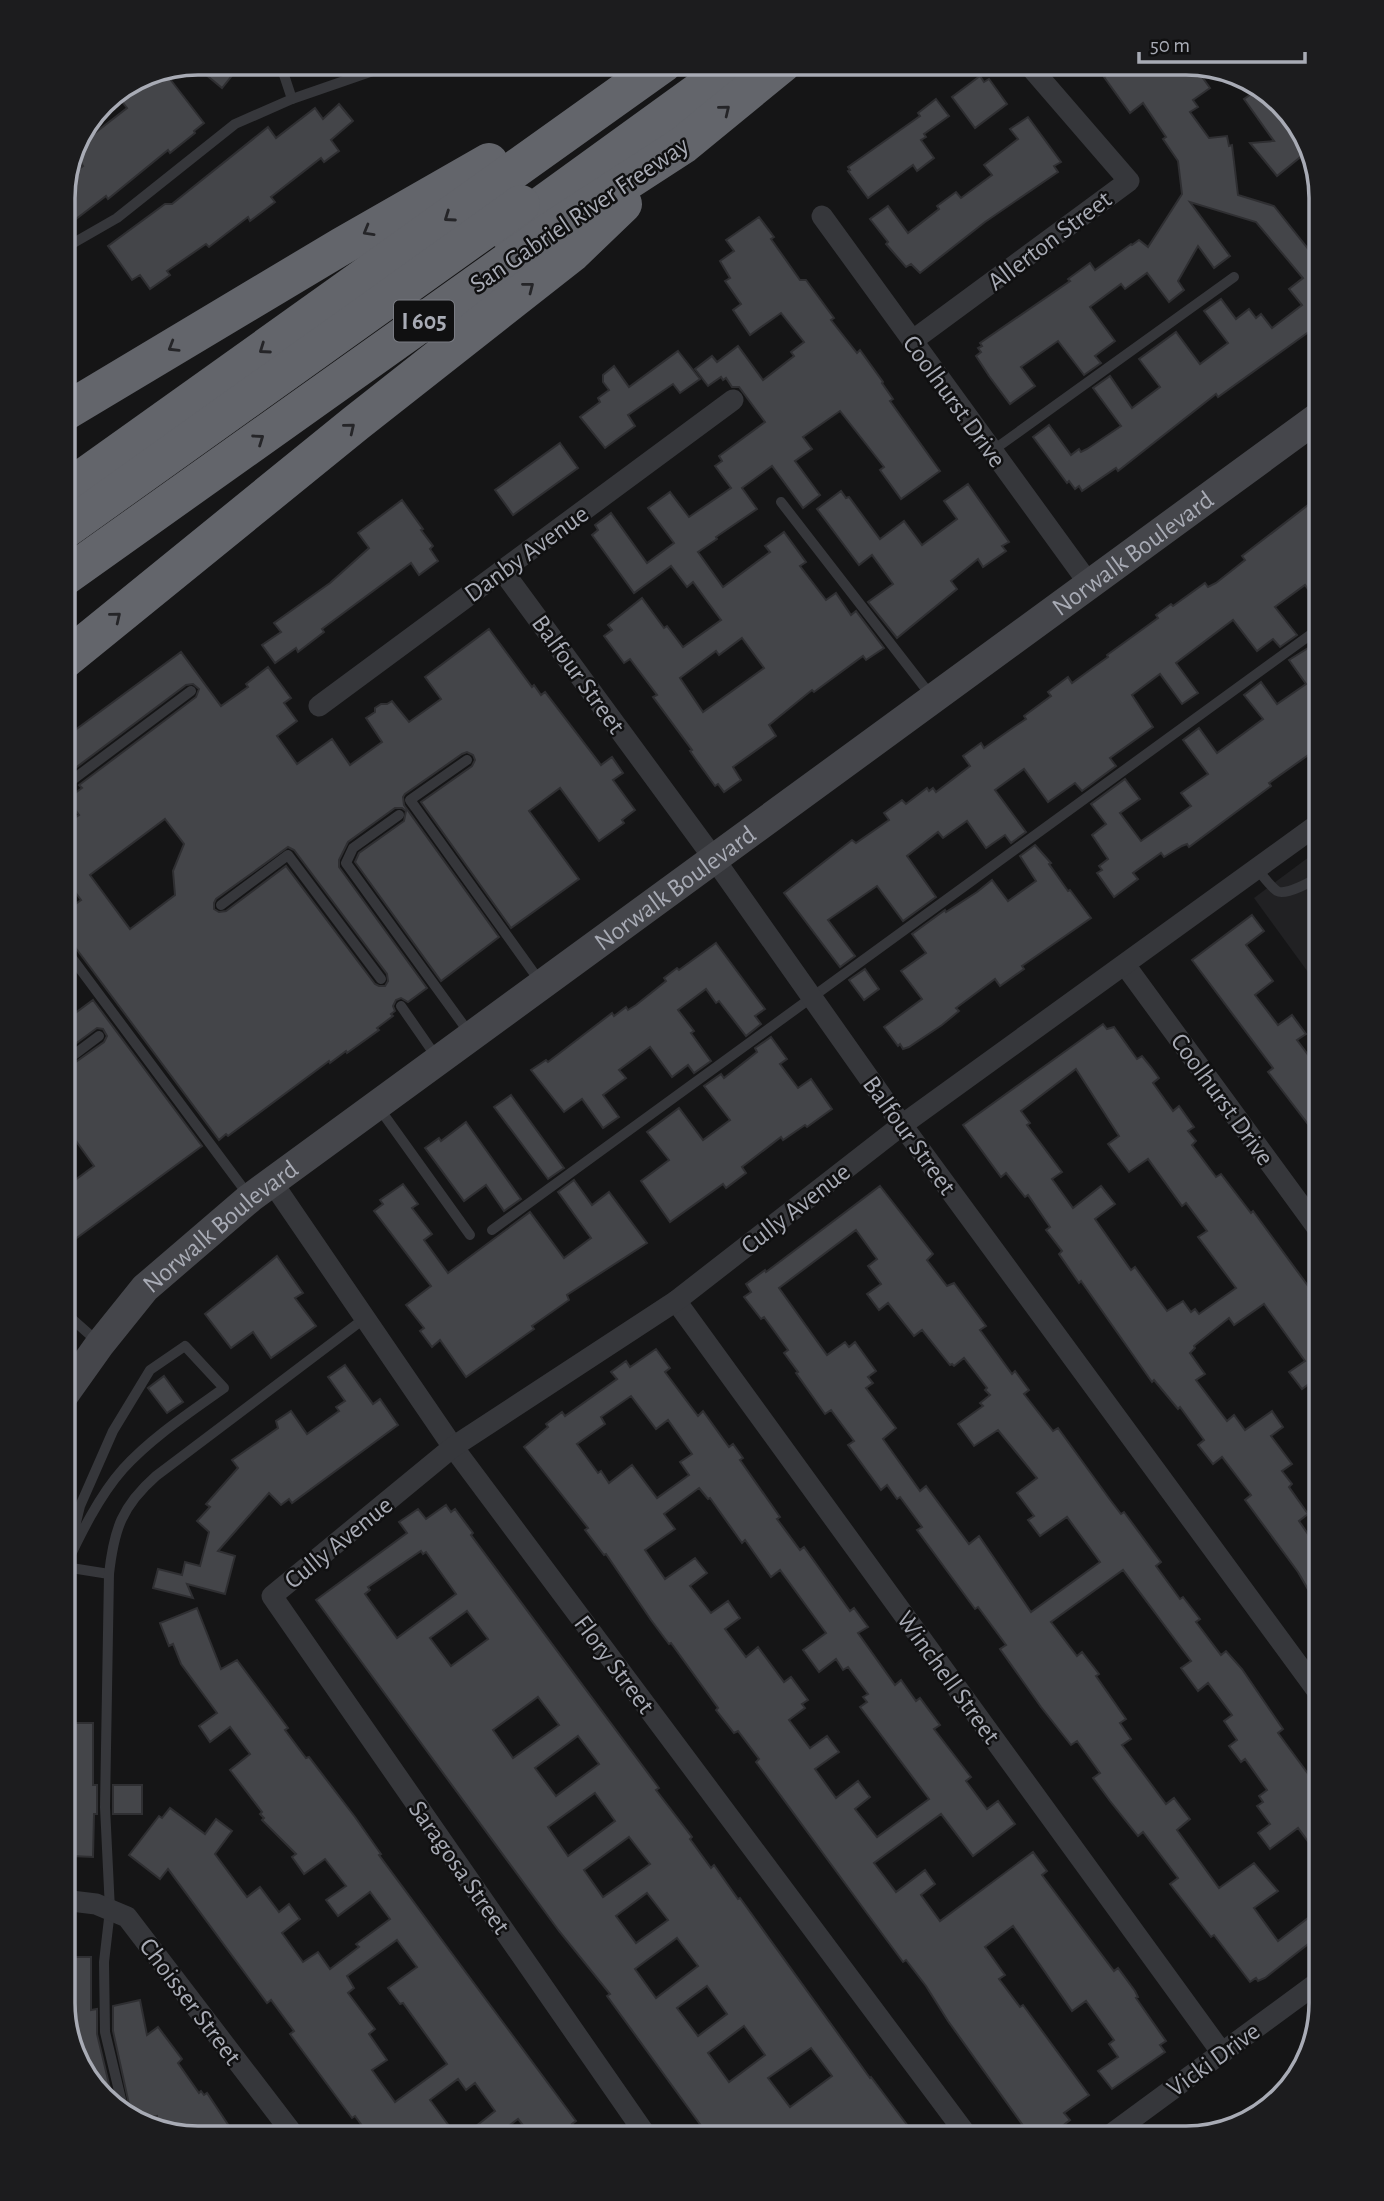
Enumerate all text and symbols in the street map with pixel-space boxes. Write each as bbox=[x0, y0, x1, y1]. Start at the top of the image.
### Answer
scale bar bbox=[1139, 21, 1305, 65]
text: 50 m bbox=[1150, 35, 1190, 56]
one-way arrow bbox=[717, 106, 729, 119]
street label: San Gabriel River Freeway bbox=[466, 132, 694, 298]
street label: Allerton Street bbox=[983, 186, 1116, 296]
one-way arrow bbox=[444, 208, 457, 221]
one-way arrow bbox=[363, 223, 375, 236]
one-way arrow bbox=[521, 283, 533, 296]
road number: I 605 bbox=[394, 300, 454, 342]
street label: Coolhurst Drive bbox=[898, 331, 1011, 472]
one-way arrow bbox=[167, 339, 180, 352]
one-way arrow bbox=[259, 341, 272, 353]
one-way arrow bbox=[342, 424, 355, 436]
one-way arrow bbox=[251, 435, 264, 447]
street label: Norwalk Boulevard bbox=[1048, 486, 1218, 621]
street label: Danby Avenue bbox=[460, 500, 593, 607]
street label: Balfour Street bbox=[527, 611, 630, 739]
one-way arrow bbox=[109, 613, 121, 626]
street label: Norwalk Boulevard bbox=[590, 821, 761, 956]
street label: Coolhurst Drive bbox=[1166, 1029, 1279, 1170]
street label: Balfour Street bbox=[858, 1072, 961, 1200]
street label: Norwalk Boulevard bbox=[138, 1156, 303, 1298]
street label: Cully Avenue bbox=[736, 1158, 855, 1259]
street label: Cully Avenue bbox=[280, 1492, 398, 1594]
street label: Winchell Street bbox=[892, 1607, 1005, 1749]
street label: Flory Street bbox=[569, 1611, 659, 1719]
street label: Saragosa Street bbox=[404, 1796, 515, 1939]
street label: Choisser Street bbox=[134, 1933, 246, 2070]
street label: Vicki Drive bbox=[1162, 2018, 1265, 2102]

